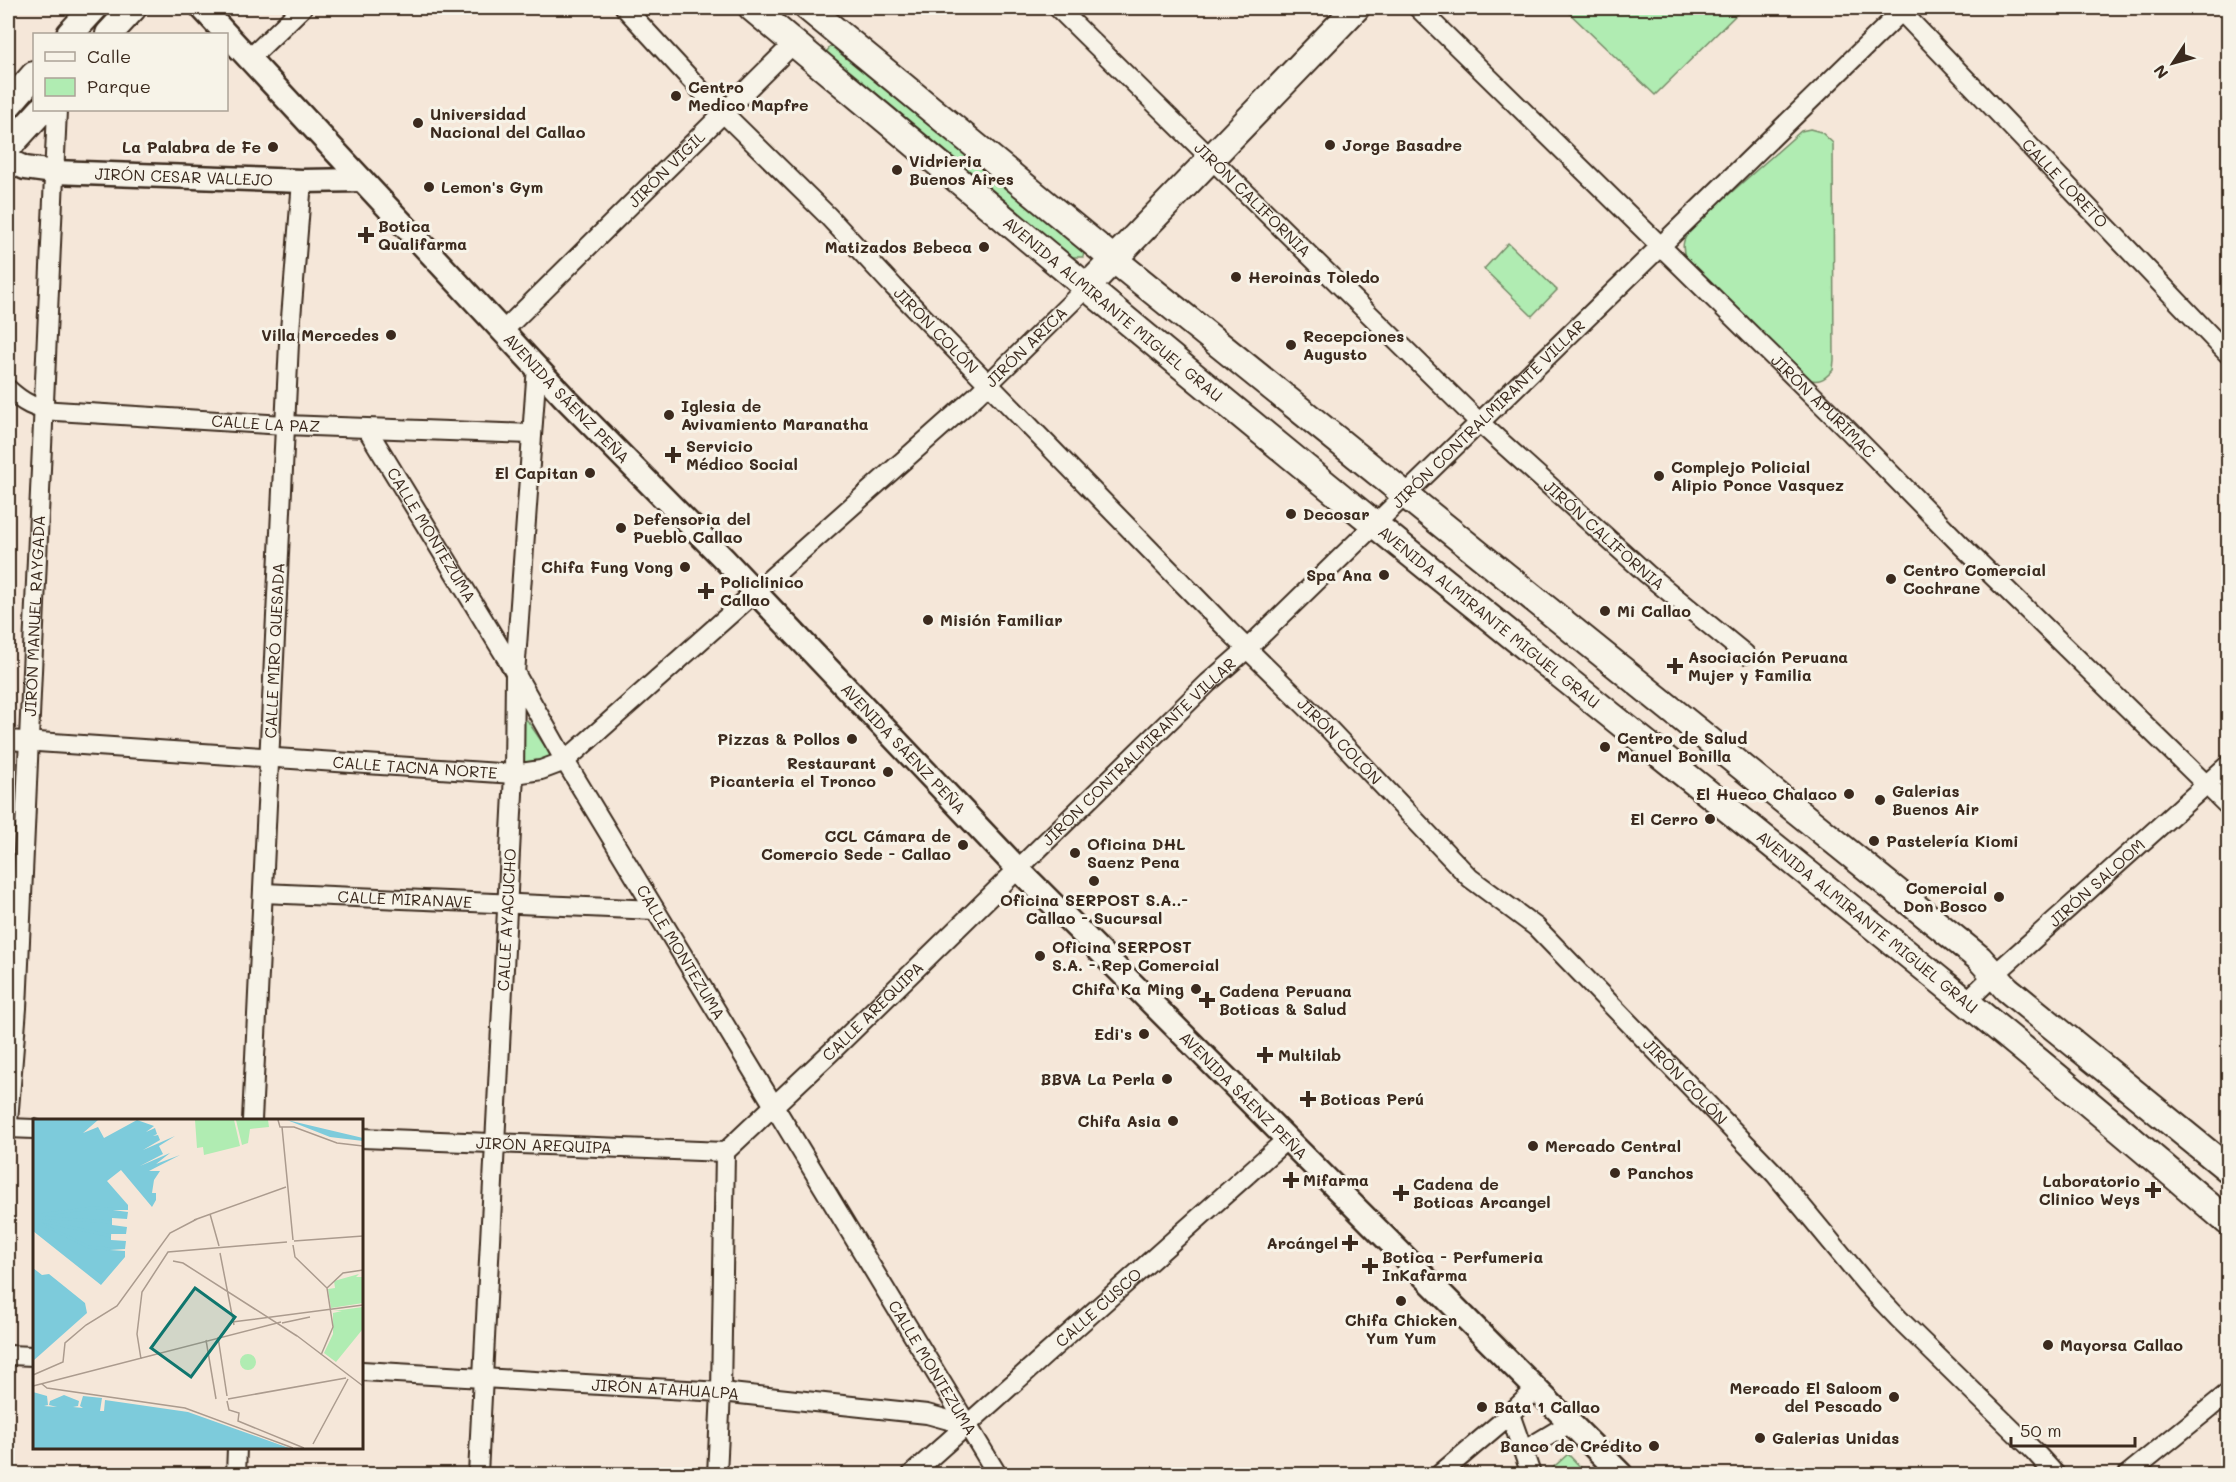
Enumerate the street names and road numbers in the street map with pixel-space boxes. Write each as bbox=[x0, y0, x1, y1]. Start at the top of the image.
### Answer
street label: JIRÓN VIGIL bbox=[623, 126, 710, 212]
street label: CALLE LORETO bbox=[2018, 134, 2113, 232]
street label: JIRÓN CALIFORNIA bbox=[1190, 137, 1316, 261]
street label: JIRÓN CESAR VALLEJO bbox=[94, 162, 273, 190]
street label: AVENIDA ALMIRANTE MIGUEL GRAU bbox=[999, 211, 1227, 406]
street label: JIRÓN COLÓN bbox=[890, 282, 983, 378]
street label: JIRÓN ARICA bbox=[980, 302, 1071, 391]
street label: JIRÓN CONTRALMIRANTE VILLAR bbox=[1387, 315, 1589, 512]
street label: AVENIDA SÁENZ PEÑA bbox=[500, 328, 634, 467]
street label: JIRÓN APURÍMAC bbox=[1767, 349, 1880, 462]
street label: CALLE LA PAZ bbox=[211, 410, 321, 436]
street label: CALLE MONTEZUMA bbox=[383, 463, 481, 606]
street label: JIRÓN CALIFORNIA bbox=[1540, 475, 1669, 594]
street label: JIRÓN MANUEL RAYGADA bbox=[19, 515, 49, 717]
street label: AVENIDA ALMIRANTE MIGUEL GRAU bbox=[1374, 521, 1604, 712]
street label: CALLE MIRÓ QUESADA bbox=[259, 562, 289, 739]
street label: JIRÓN CONTRALMIRANTE VILLAR bbox=[1037, 653, 1240, 850]
street label: AVENIDA SÁENZ PEÑA bbox=[837, 678, 971, 818]
street label: JIRÓN COLÓN bbox=[1293, 693, 1387, 789]
street label: CALLE TACNA NORTE bbox=[332, 751, 498, 783]
street label: AVENIDA ALMIRANTE MIGUEL GRAU bbox=[1753, 826, 1983, 1017]
street label: JIRÓN SALOOM bbox=[2044, 834, 2149, 931]
street label: CALLE AYACUCHO bbox=[492, 848, 520, 992]
street label: CALLE MONTEZUMA bbox=[632, 880, 730, 1023]
street label: CALLE MIRANAVE bbox=[337, 885, 473, 912]
street label: CALLE AREQUIPA bbox=[817, 957, 928, 1065]
street label: AVENIDA SÁENZ PEÑA bbox=[1176, 1026, 1313, 1164]
street label: JIRÓN COLÓN bbox=[1639, 1033, 1732, 1129]
street label: JIRÓN AREQUIPA bbox=[476, 1131, 612, 1158]
street label: CALLE CUSCO bbox=[1050, 1263, 1146, 1351]
street label: CALLE MONTEZUMA bbox=[884, 1296, 982, 1439]
street label: JIRÓN ATAHUALPA bbox=[591, 1373, 740, 1404]

